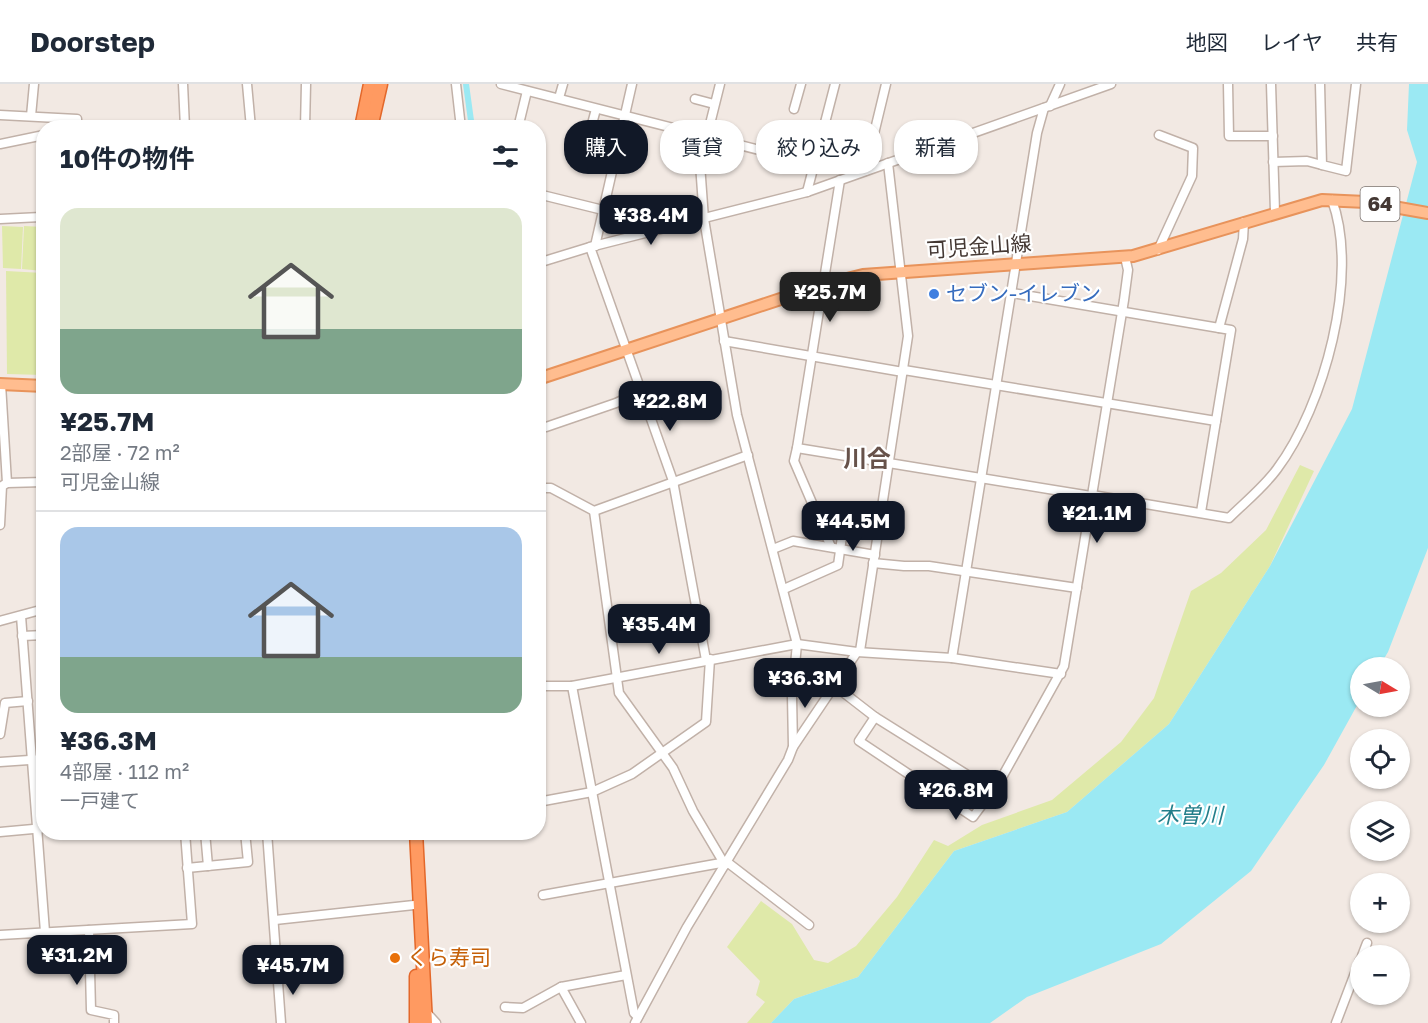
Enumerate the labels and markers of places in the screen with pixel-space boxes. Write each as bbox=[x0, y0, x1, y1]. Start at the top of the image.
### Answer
pin: ¥38.4M bbox=[602, 195, 700, 246]
pin: ¥25.7M bbox=[781, 272, 879, 323]
place label: セブン-イレブン bbox=[946, 280, 1101, 306]
marker: セブン-イレブン bbox=[927, 287, 941, 301]
pin: ¥22.8M bbox=[621, 381, 719, 432]
pin: ¥21.1M bbox=[1048, 493, 1146, 544]
pin: ¥44.5M bbox=[804, 501, 902, 552]
pin: ¥35.4M bbox=[610, 604, 708, 655]
pin: ¥36.3M bbox=[756, 658, 854, 709]
pin: ¥26.8M bbox=[907, 770, 1005, 821]
pin: ¥31.2M bbox=[28, 935, 126, 986]
place label: くら寿司 bbox=[407, 944, 491, 970]
pin: ¥45.7M bbox=[244, 945, 342, 996]
marker: くら寿司 bbox=[388, 951, 402, 965]

